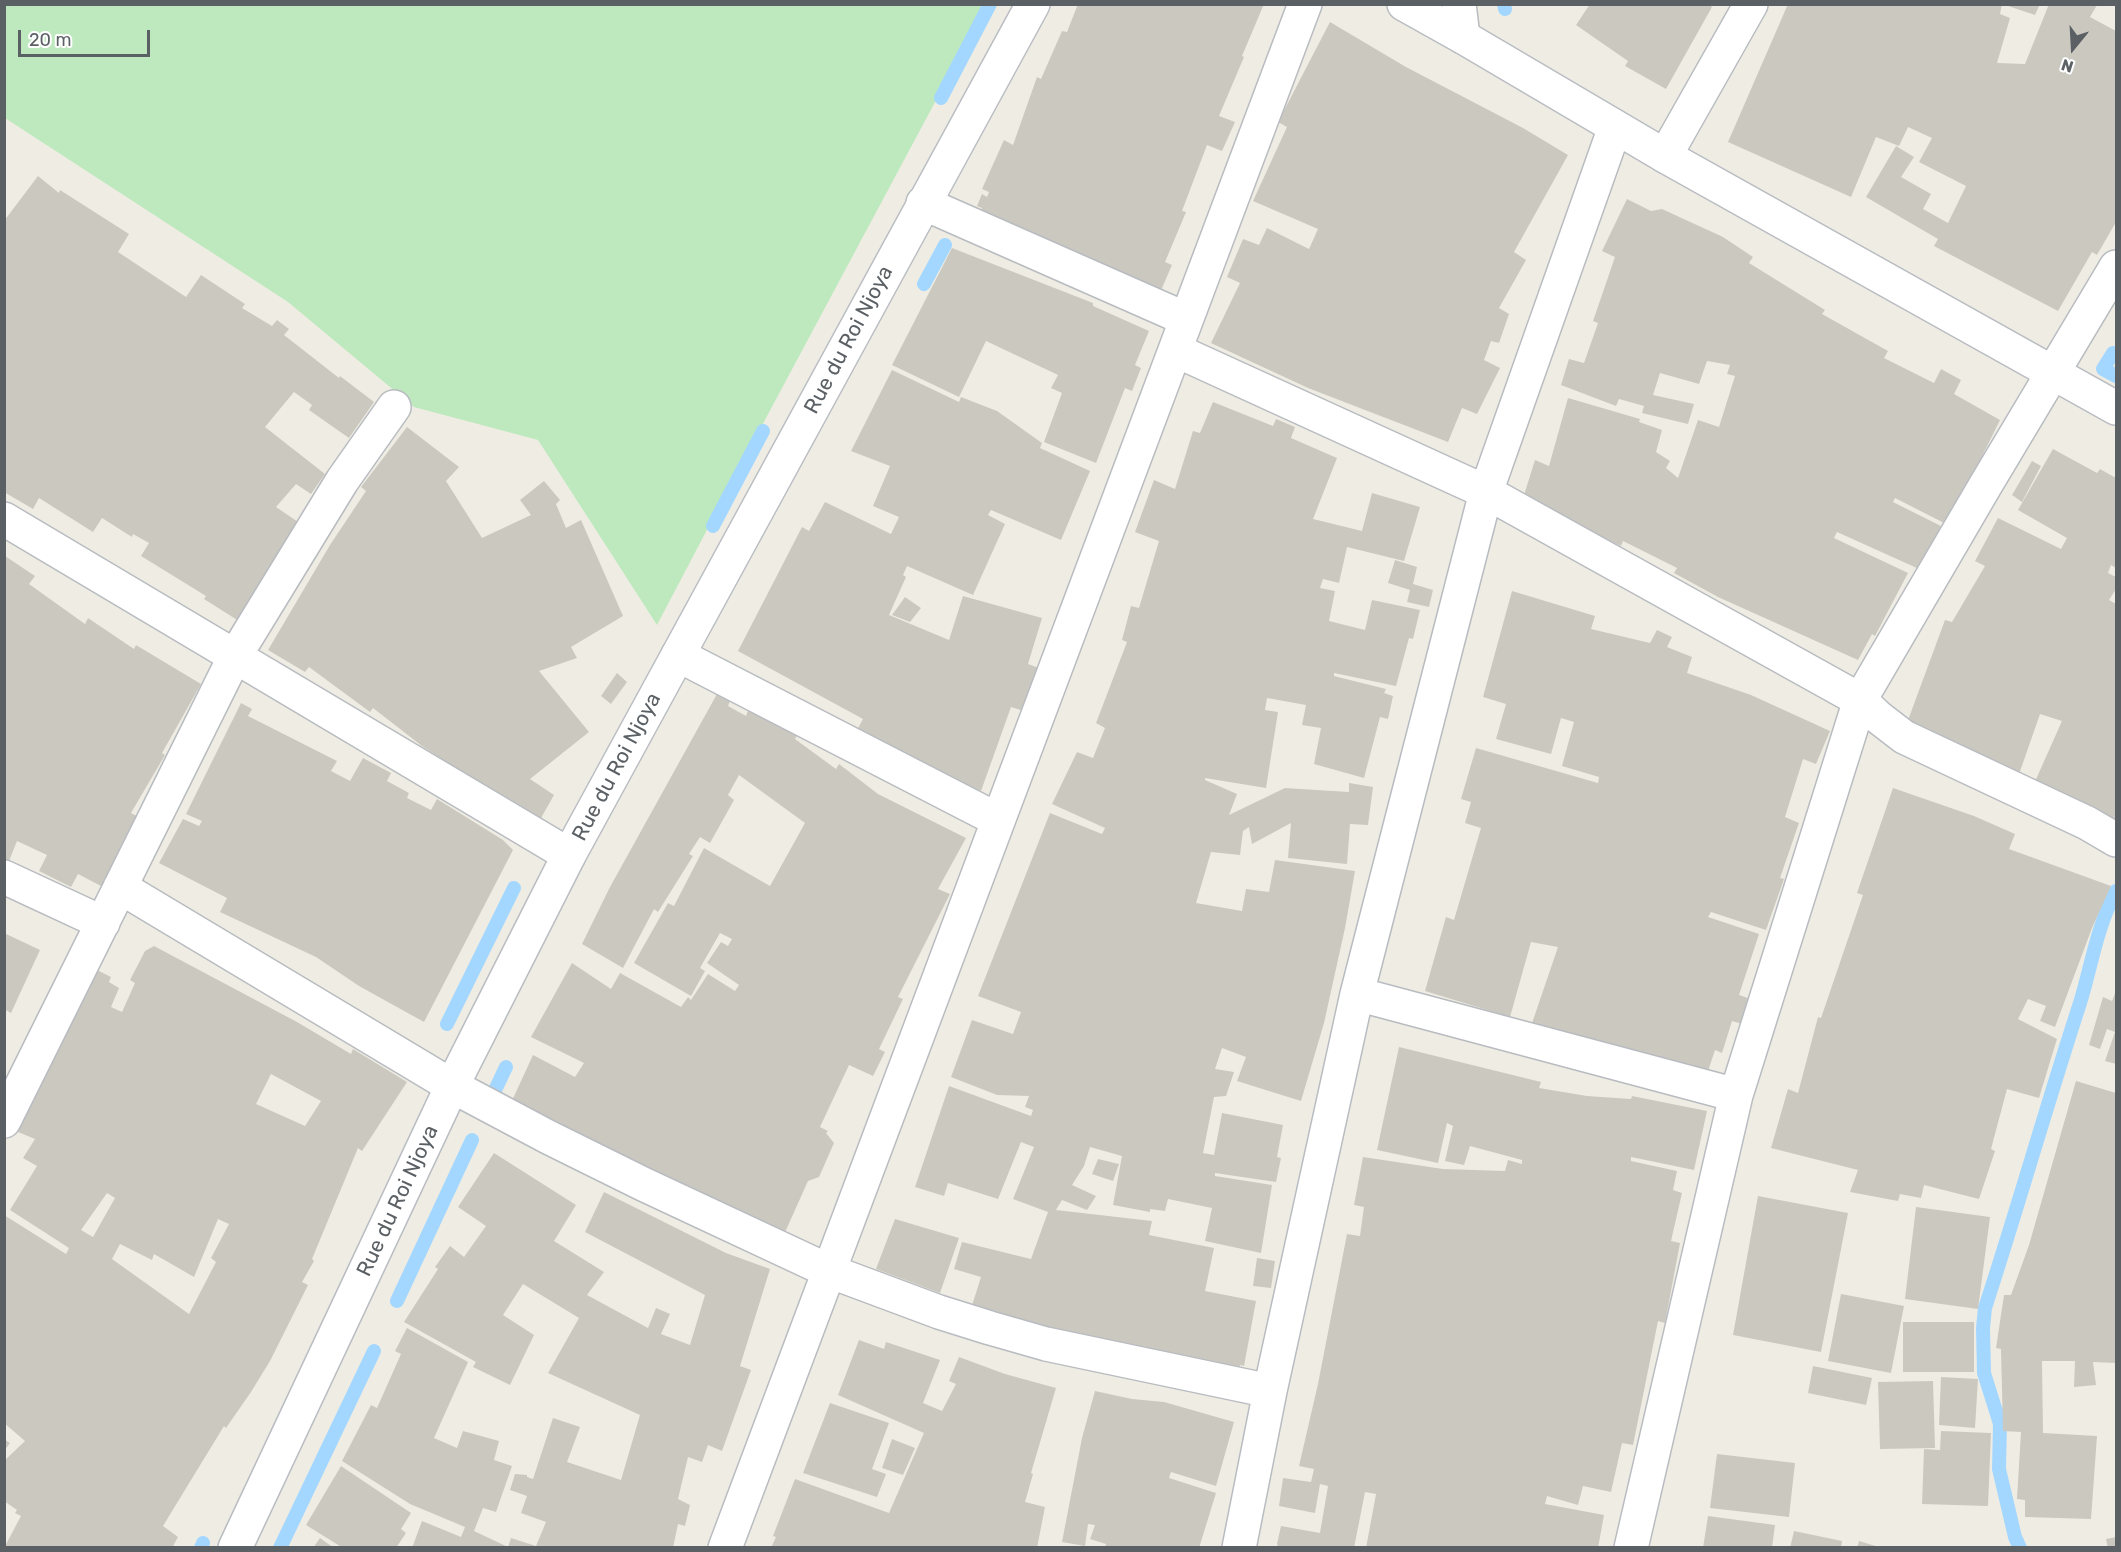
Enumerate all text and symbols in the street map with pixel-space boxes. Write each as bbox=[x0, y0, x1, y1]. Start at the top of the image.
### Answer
scale bar bbox=[21, 18, 153, 56]
north arrow bbox=[2043, 18, 2103, 78]
text: 20 m bbox=[29, 29, 71, 51]
text: N bbox=[2059, 55, 2076, 76]
street label: Rue du Roi Njoya bbox=[799, 262, 899, 418]
street label: Rue du Roi Njoya bbox=[567, 689, 667, 845]
street label: Rue du Roi Njoya bbox=[352, 1121, 444, 1281]

